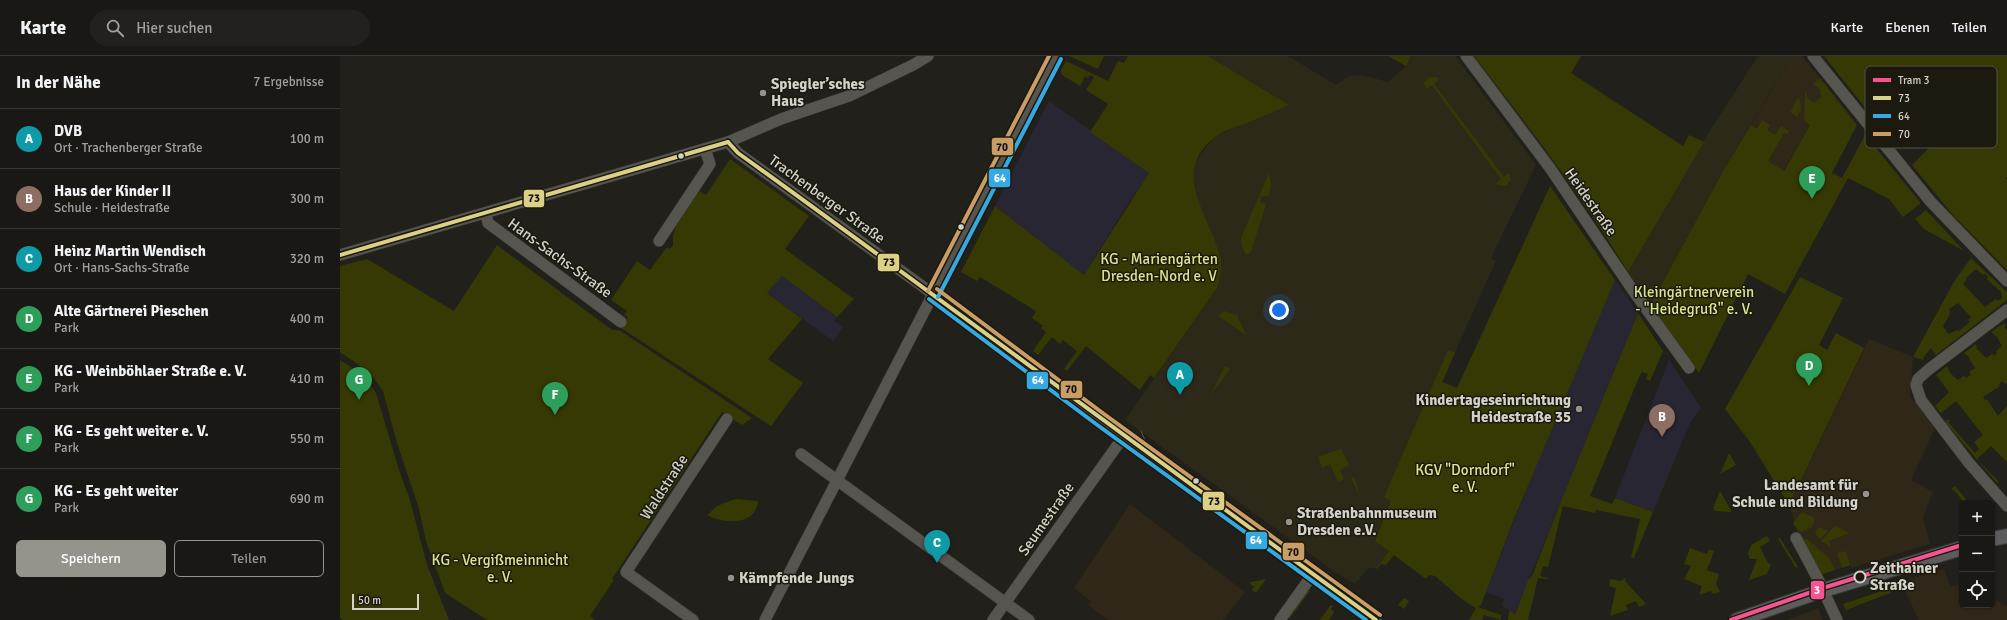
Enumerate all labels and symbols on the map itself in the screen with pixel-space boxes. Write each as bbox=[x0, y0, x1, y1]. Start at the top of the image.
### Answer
legend bbox=[1865, 66, 1997, 148]
text: Tram 3 bbox=[1898, 74, 1930, 87]
place label: Spiegler’sches Haus bbox=[771, 75, 865, 110]
marker: Spiegler’sches Haus bbox=[758, 88, 768, 98]
text: 73 bbox=[1898, 92, 1910, 105]
text: 64 bbox=[1898, 110, 1910, 123]
text: 70 bbox=[1898, 128, 1910, 141]
line badge: 70 bbox=[991, 137, 1014, 156]
text: 70 bbox=[996, 141, 1008, 154]
unlabelled marker bbox=[676, 151, 686, 161]
street label: Trachenberger Straße bbox=[765, 151, 889, 247]
street label: Heidestraße bbox=[1561, 165, 1621, 239]
pin: E bbox=[1799, 166, 1825, 199]
line badge: 64 bbox=[988, 168, 1011, 188]
text: 64 bbox=[994, 172, 1006, 185]
line badge: 73 bbox=[523, 189, 545, 208]
text: 73 bbox=[528, 192, 540, 205]
street label: Hans-Sachs-Straße bbox=[504, 214, 616, 302]
unlabelled marker bbox=[956, 222, 966, 232]
park label: KG - Mariengärten Dresden-Nord e. V bbox=[1100, 250, 1218, 285]
line badge: 73 bbox=[877, 253, 900, 272]
text: 73 bbox=[883, 256, 895, 269]
park label: Kleingärtnerverein - "Heidegruß" e. V. bbox=[1634, 283, 1754, 318]
your location bbox=[1269, 300, 1289, 320]
pin: D bbox=[1796, 353, 1822, 386]
pin: A bbox=[1167, 362, 1193, 395]
pin: G bbox=[346, 367, 372, 400]
line badge: 64 bbox=[1026, 371, 1049, 390]
text: 64 bbox=[1032, 374, 1044, 387]
line badge: 70 bbox=[1060, 380, 1083, 399]
pin: F bbox=[542, 382, 568, 415]
text: 70 bbox=[1065, 383, 1077, 396]
place label: Kindertageseinrichtung Heidestraße 35 bbox=[1415, 391, 1571, 426]
marker: Kindertageseinrichtung Heidestraße 35 bbox=[1574, 404, 1584, 414]
pin: B bbox=[1649, 404, 1675, 437]
street label: Waldstraße bbox=[636, 451, 692, 523]
park label: KGV "Dorndorf" e. V. bbox=[1415, 461, 1515, 496]
unlabelled marker bbox=[1191, 476, 1201, 486]
place label: Landesamt für Schule und Bildung bbox=[1732, 476, 1858, 511]
street label: Seumestraße bbox=[1014, 479, 1078, 559]
marker: Landesamt für Schule und Bildung bbox=[1861, 489, 1871, 499]
line badge: 73 bbox=[1202, 491, 1225, 511]
text: 73 bbox=[1208, 495, 1220, 508]
place label: Straßenbahnmuseum Dresden e.V. bbox=[1297, 504, 1437, 539]
marker: Straßenbahnmuseum Dresden e.V. bbox=[1284, 517, 1294, 527]
pin: C bbox=[924, 530, 950, 563]
line badge: 64 bbox=[1245, 531, 1268, 550]
text: 64 bbox=[1250, 534, 1262, 547]
line badge: 70 bbox=[1282, 542, 1305, 561]
text: 70 bbox=[1287, 546, 1299, 559]
park label: KG - Vergißmeinnicht e. V. bbox=[432, 551, 568, 586]
place label: Zeithainer Straße bbox=[1870, 559, 1938, 594]
place label: Kämpfende Jungs bbox=[739, 569, 855, 587]
marker: Zeithainer Straße bbox=[1853, 570, 1867, 584]
marker: Kämpfende Jungs bbox=[726, 573, 736, 583]
line badge: 3 bbox=[1810, 580, 1825, 600]
text: 3 bbox=[1814, 584, 1820, 597]
scale bar bbox=[352, 592, 419, 611]

